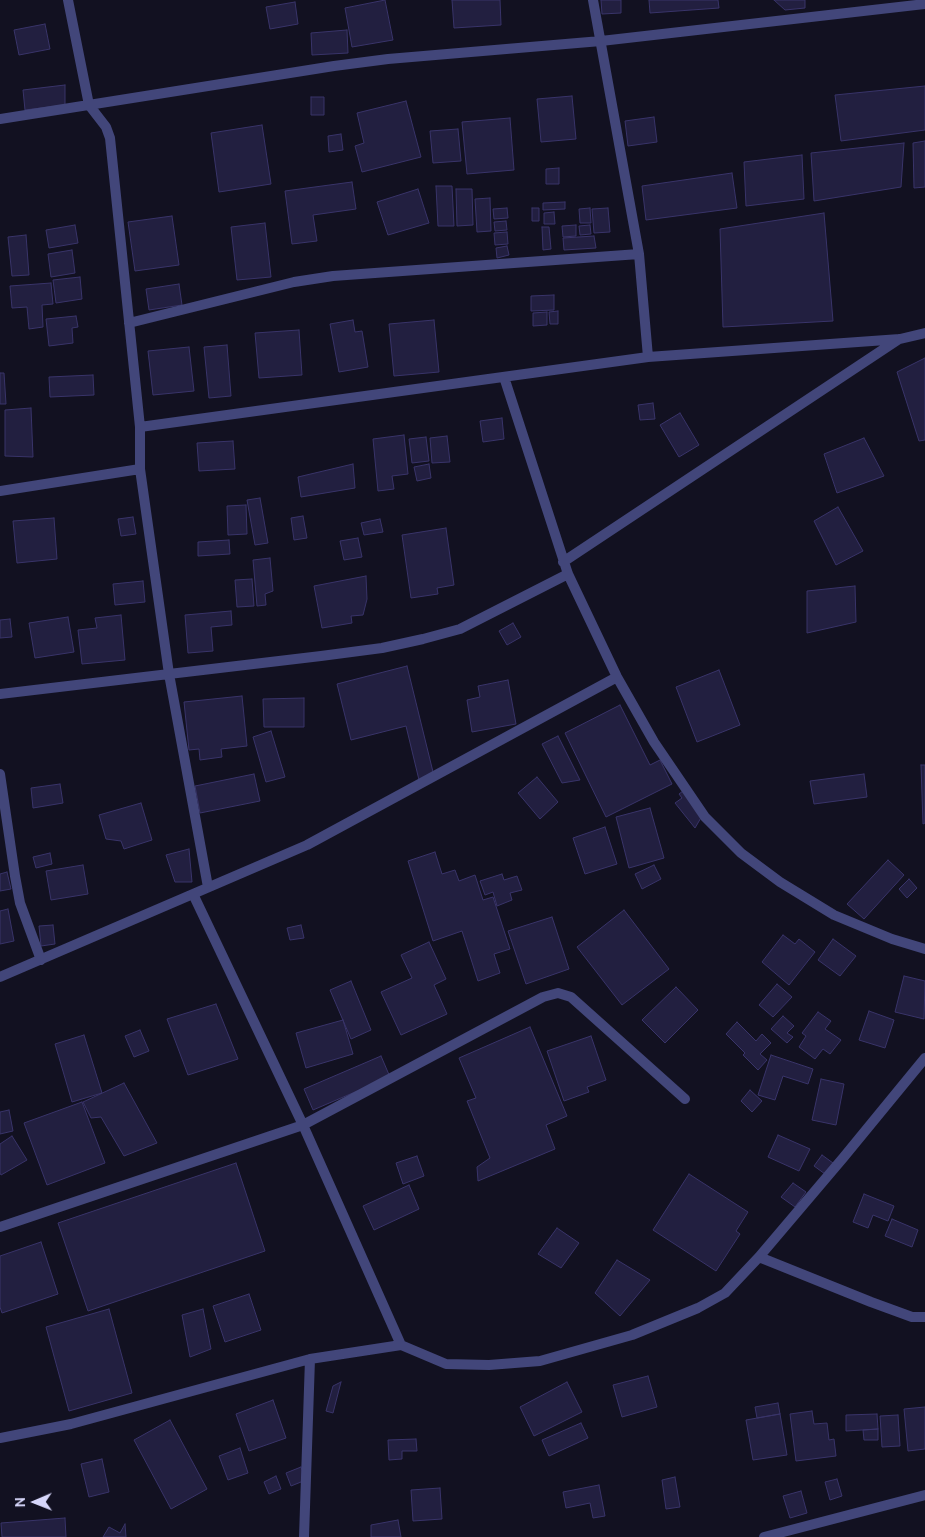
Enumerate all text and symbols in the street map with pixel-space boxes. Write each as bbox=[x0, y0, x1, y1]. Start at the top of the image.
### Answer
north arrow bbox=[10, 1477, 60, 1527]
text: N bbox=[12, 1497, 28, 1508]

